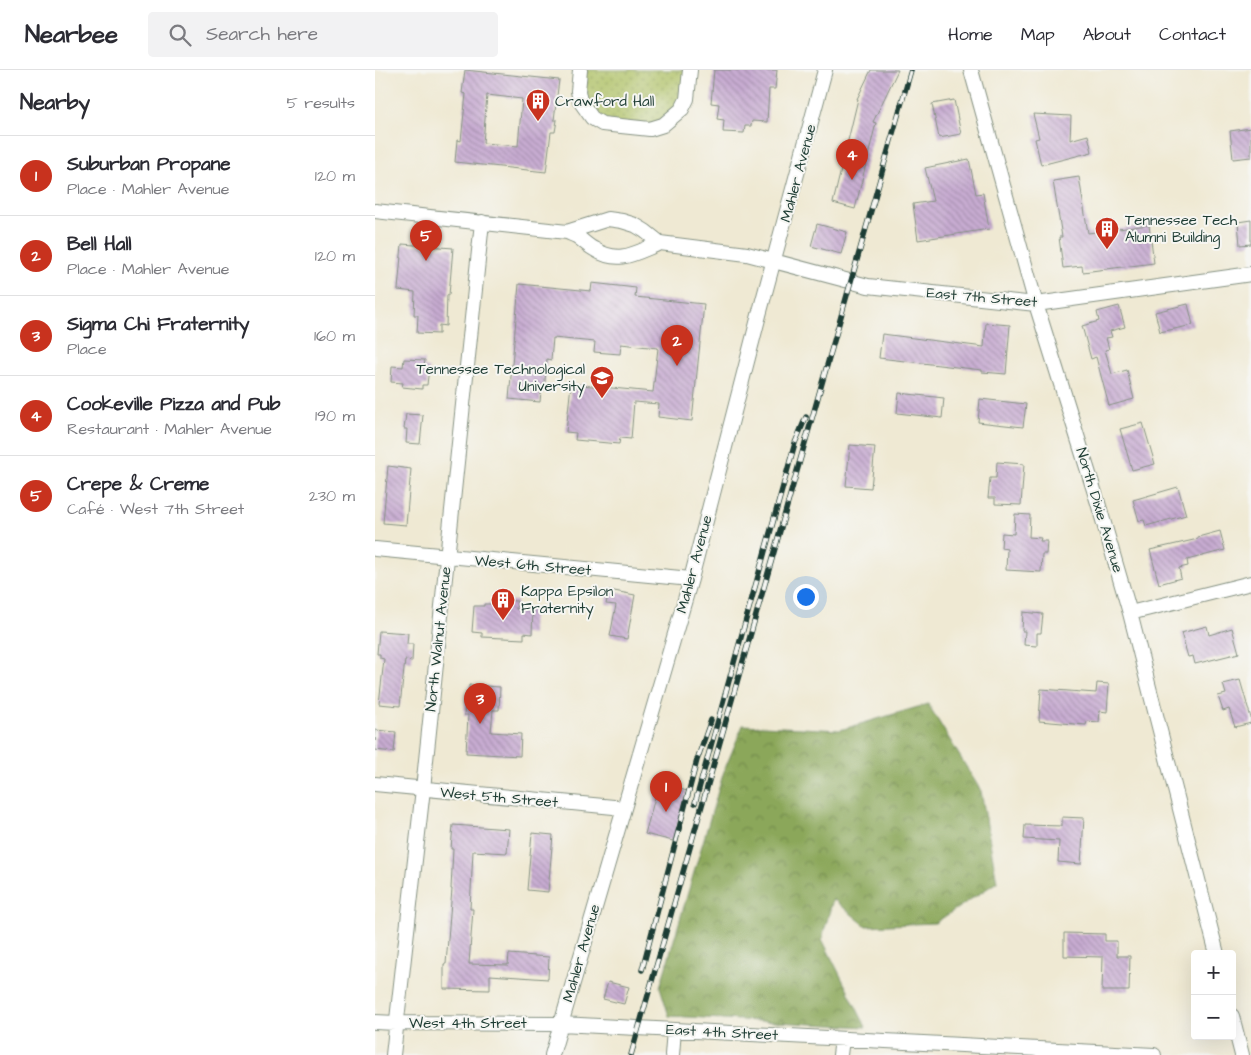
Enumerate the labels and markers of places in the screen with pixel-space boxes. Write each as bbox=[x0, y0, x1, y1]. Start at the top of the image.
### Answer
building icon: Crawford Hall bbox=[525, 88, 551, 122]
place label: Crawford Hall bbox=[555, 91, 654, 112]
pin: 4 bbox=[836, 139, 868, 180]
place label: Tennessee Tech Alumni Building bbox=[1125, 210, 1238, 249]
building icon: Tennessee Tech Alumni Building bbox=[1094, 216, 1120, 250]
pin: 5 bbox=[410, 220, 442, 261]
pin: 2 bbox=[661, 325, 693, 366]
place label: Tennessee Technological University bbox=[417, 359, 585, 398]
school or university icon: Tennessee Technological University bbox=[589, 365, 615, 399]
place label: Kappa Epsilon Fraternity bbox=[521, 581, 614, 620]
building icon: Kappa Epsilon Fraternity bbox=[490, 587, 516, 621]
pin: 3 bbox=[464, 683, 496, 724]
pin: 1 bbox=[650, 771, 682, 812]

